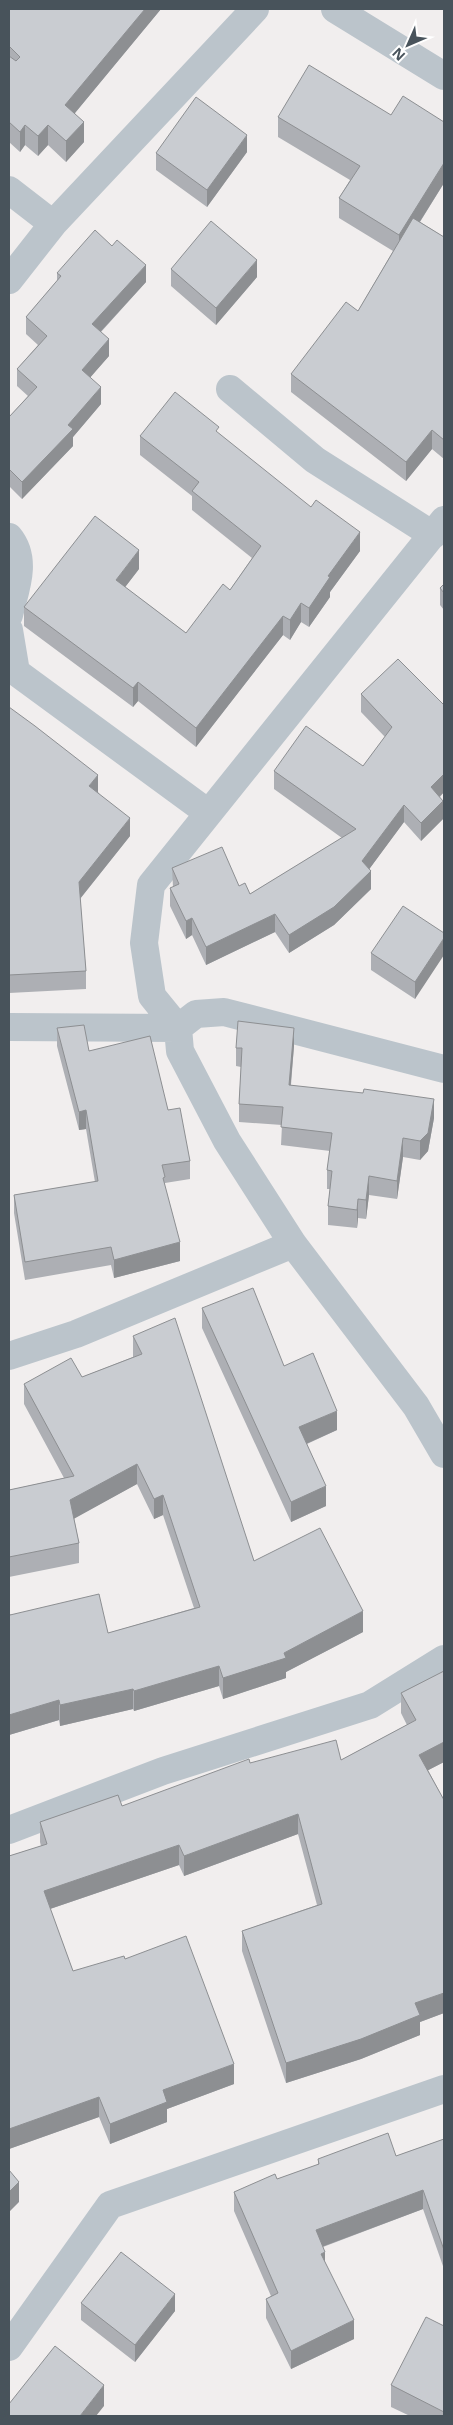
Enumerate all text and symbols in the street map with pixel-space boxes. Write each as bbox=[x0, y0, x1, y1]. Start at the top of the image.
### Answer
north arrow bbox=[383, 20, 433, 70]
text: N bbox=[388, 44, 409, 65]

